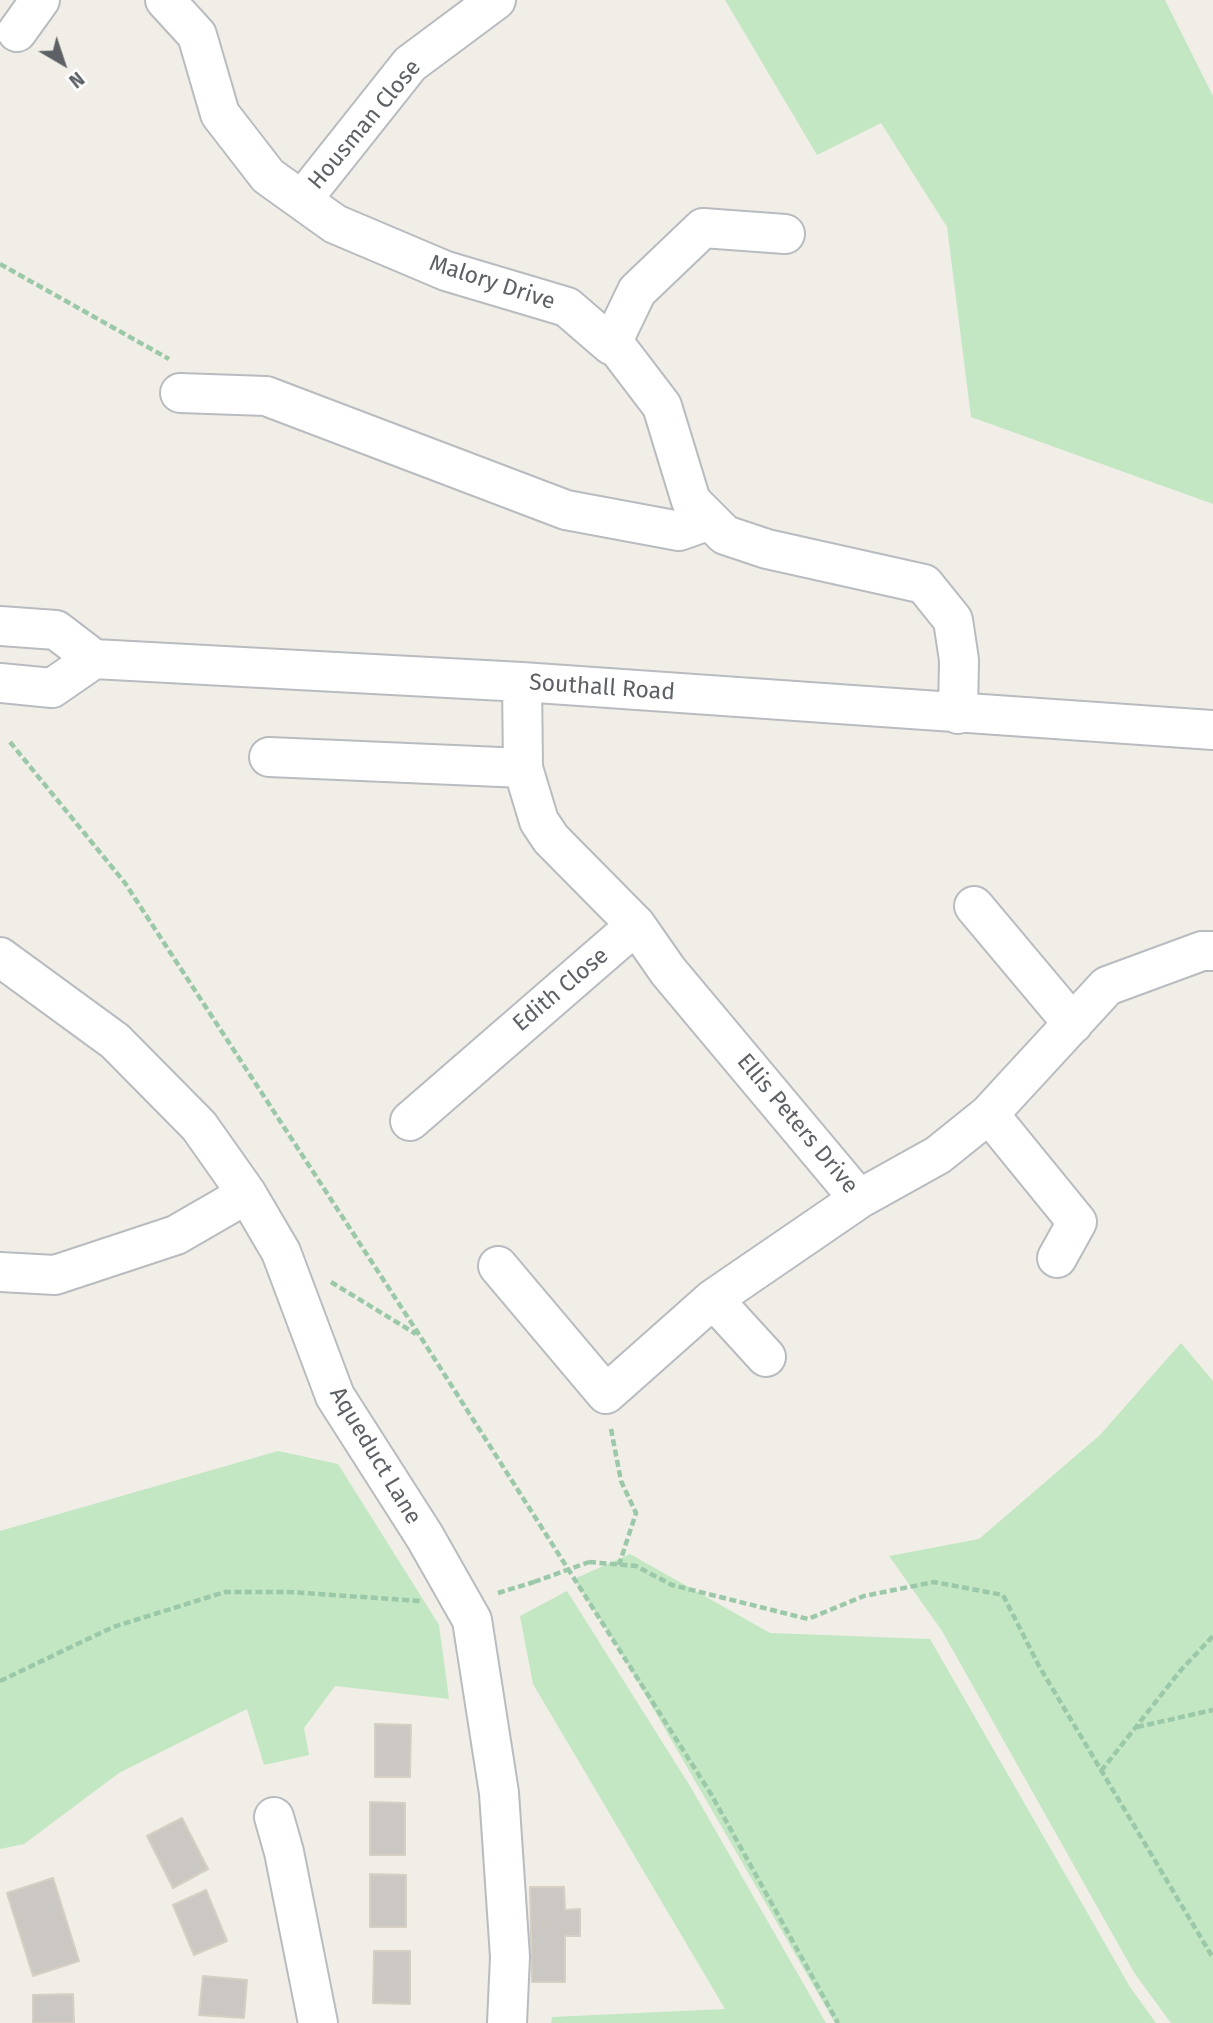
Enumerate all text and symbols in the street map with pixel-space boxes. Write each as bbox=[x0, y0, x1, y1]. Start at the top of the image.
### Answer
north arrow bbox=[28, 28, 98, 98]
street label: Housman Close bbox=[303, 54, 427, 196]
text: N bbox=[64, 67, 89, 93]
street label: Malory Drive bbox=[426, 250, 558, 316]
street label: Southall Road bbox=[528, 669, 676, 707]
street label: Edith Close bbox=[508, 942, 614, 1038]
street label: Ellis Peters Drive bbox=[731, 1049, 863, 1199]
street label: Aqueduct Lane bbox=[323, 1382, 427, 1530]

